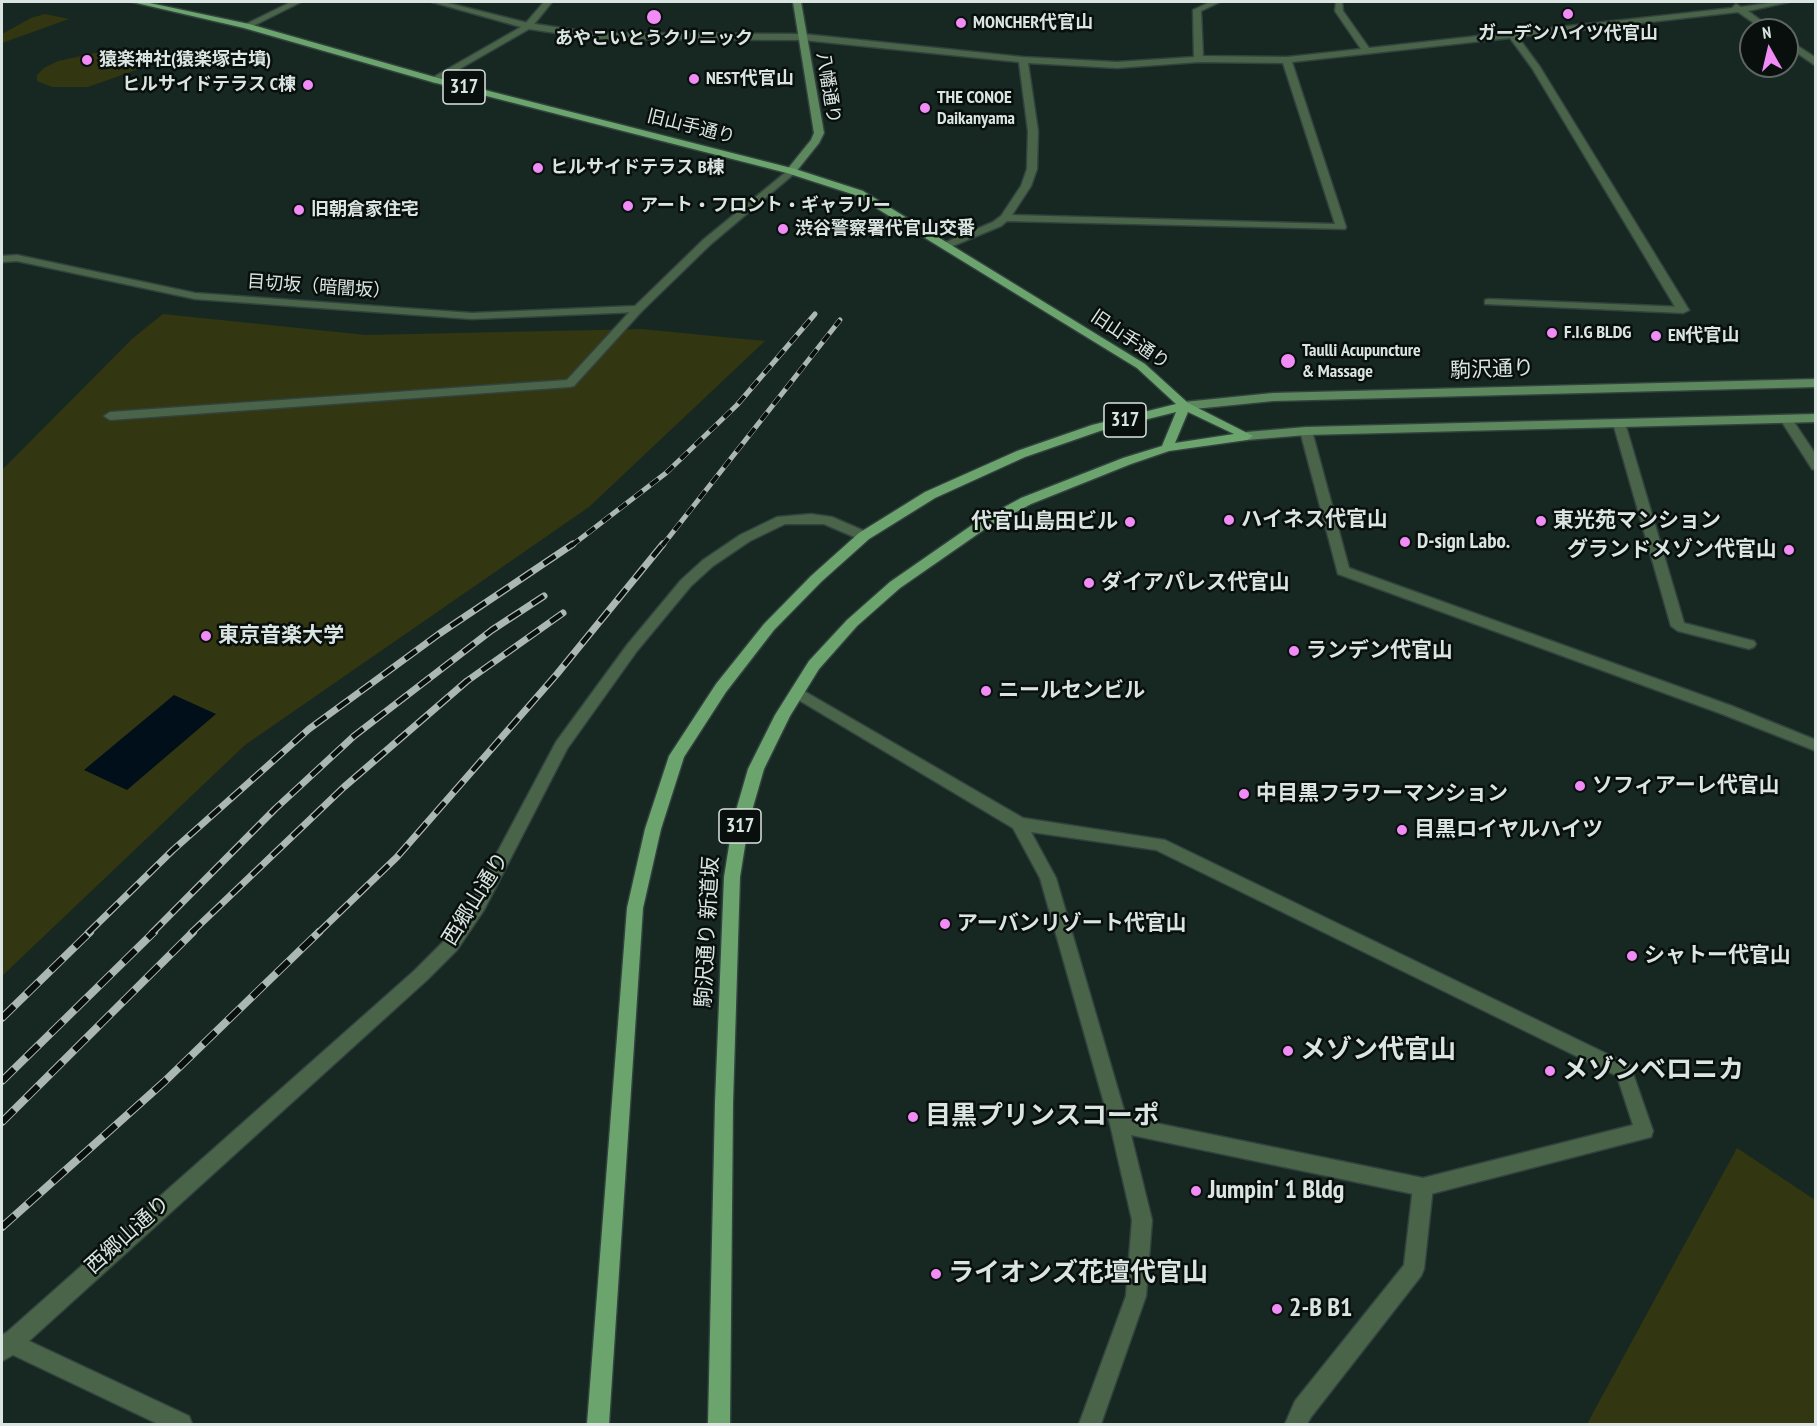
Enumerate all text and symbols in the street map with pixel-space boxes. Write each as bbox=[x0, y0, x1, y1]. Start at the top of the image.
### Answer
marker: ガーデンハイツ代官山 bbox=[1561, 7, 1575, 21]
marker: あやこいとうクリニック bbox=[645, 8, 663, 26]
place label: MONCHER代官山 bbox=[973, 12, 1093, 34]
marker: MONCHER代官山 bbox=[954, 16, 968, 30]
north arrow bbox=[1739, 18, 1799, 78]
text: N bbox=[1761, 22, 1772, 43]
place label: ガーデンハイツ代官山 bbox=[1478, 23, 1658, 45]
place label: あやこいとうクリニック bbox=[555, 28, 753, 50]
place label: 猿楽神社(猿楽塚古墳) bbox=[99, 49, 271, 71]
street label: 八幡通り bbox=[812, 51, 844, 125]
marker: 猿楽神社(猿楽塚古墳) bbox=[80, 53, 94, 67]
place label: NEST代官山 bbox=[706, 68, 794, 90]
road number: 317 bbox=[443, 70, 485, 104]
marker: NEST代官山 bbox=[687, 72, 701, 86]
place label: ヒルサイドテラス C棟 bbox=[122, 74, 296, 96]
marker: ヒルサイドテラス C棟 bbox=[301, 78, 315, 92]
place label: THE CONOE Daikanyama bbox=[937, 87, 1015, 130]
marker: THE CONOE Daikanyama bbox=[918, 101, 932, 115]
street label: 旧山手通り bbox=[645, 106, 737, 148]
place label: ヒルサイドテラス B棟 bbox=[550, 157, 725, 179]
marker: ヒルサイドテラス B棟 bbox=[531, 161, 545, 175]
place label: アート・フロント・ギャラリー bbox=[640, 195, 891, 217]
place label: 旧朝倉家住宅 bbox=[311, 199, 419, 221]
marker: アート・フロント・ギャラリー bbox=[621, 199, 635, 213]
marker: 旧朝倉家住宅 bbox=[292, 203, 306, 217]
place label: 渋谷警察署代官山交番 bbox=[795, 218, 975, 240]
marker: 渋谷警察署代官山交番 bbox=[776, 222, 790, 236]
street label: 目切坂（暗闇坂） bbox=[246, 271, 392, 303]
street label: 旧山手通り bbox=[1087, 306, 1173, 374]
place label: F.I.G BLDG bbox=[1564, 322, 1631, 344]
place label: EN代官山 bbox=[1668, 325, 1739, 347]
marker: F.I.G BLDG bbox=[1545, 326, 1559, 340]
marker: EN代官山 bbox=[1649, 329, 1663, 343]
place label: Taulli Acupuncture & Massage bbox=[1302, 340, 1421, 382]
marker: Taulli Acupuncture & Massage bbox=[1279, 352, 1297, 370]
street label: 駒沢通り bbox=[1450, 356, 1534, 384]
road number: 317 bbox=[1104, 403, 1146, 437]
place label: ハイネス代官山 bbox=[1241, 507, 1388, 533]
place label: 東光苑マンション bbox=[1553, 508, 1721, 534]
place label: 代官山島田ビル bbox=[971, 509, 1118, 535]
marker: ハイネス代官山 bbox=[1222, 513, 1236, 527]
marker: 東光苑マンション bbox=[1534, 514, 1548, 528]
marker: 代官山島田ビル bbox=[1123, 515, 1137, 529]
place label: D-sign Labo. bbox=[1417, 529, 1510, 555]
marker: D-sign Labo. bbox=[1398, 535, 1412, 549]
place label: グランドメゾン代官山 bbox=[1567, 537, 1777, 563]
marker: グランドメゾン代官山 bbox=[1782, 543, 1796, 557]
place label: ダイアパレス代官山 bbox=[1101, 570, 1290, 596]
marker: ダイアパレス代官山 bbox=[1082, 576, 1096, 590]
place label: 東京音楽大学 bbox=[218, 623, 344, 649]
marker: 東京音楽大学 bbox=[199, 629, 213, 643]
place label: ランデン代官山 bbox=[1306, 638, 1453, 664]
marker: ランデン代官山 bbox=[1287, 644, 1301, 658]
place label: ニールセンビル bbox=[998, 678, 1145, 704]
marker: ニールセンビル bbox=[979, 684, 993, 698]
place label: ソフィアーレ代官山 bbox=[1592, 773, 1780, 799]
marker: ソフィアーレ代官山 bbox=[1573, 779, 1587, 793]
place label: 中目黒フラワーマンション bbox=[1256, 781, 1508, 807]
marker: 中目黒フラワーマンション bbox=[1237, 787, 1251, 801]
road number: 317 bbox=[719, 809, 761, 843]
place label: 目黒ロイヤルハイツ bbox=[1414, 817, 1603, 843]
marker: 目黒ロイヤルハイツ bbox=[1395, 823, 1409, 837]
street label: 西郷山通り bbox=[437, 848, 515, 950]
street label: 駒沢通り 新道坂 bbox=[691, 856, 725, 1008]
place label: アーバンリゾート代官山 bbox=[957, 911, 1187, 937]
marker: アーバンリゾート代官山 bbox=[938, 917, 952, 931]
place label: シャトー代官山 bbox=[1644, 943, 1791, 969]
marker: シャトー代官山 bbox=[1625, 949, 1639, 963]
place label: メゾン代官山 bbox=[1300, 1035, 1456, 1067]
marker: メゾン代官山 bbox=[1281, 1044, 1295, 1058]
place label: メゾンベロニカ bbox=[1562, 1055, 1744, 1087]
marker: メゾンベロニカ bbox=[1543, 1064, 1557, 1078]
place label: 目黒プリンスコーポ bbox=[925, 1101, 1159, 1133]
marker: 目黒プリンスコーポ bbox=[906, 1110, 920, 1124]
place label: Jumpin' 1 Bldg bbox=[1208, 1175, 1344, 1207]
marker: Jumpin' 1 Bldg bbox=[1189, 1184, 1203, 1198]
street label: 西郷山通り bbox=[81, 1191, 175, 1279]
place label: ライオンズ花壇代官山 bbox=[948, 1258, 1208, 1290]
marker: ライオンズ花壇代官山 bbox=[929, 1267, 943, 1281]
place label: 2-B B1 bbox=[1289, 1293, 1352, 1325]
marker: 2-B B1 bbox=[1270, 1302, 1284, 1316]

